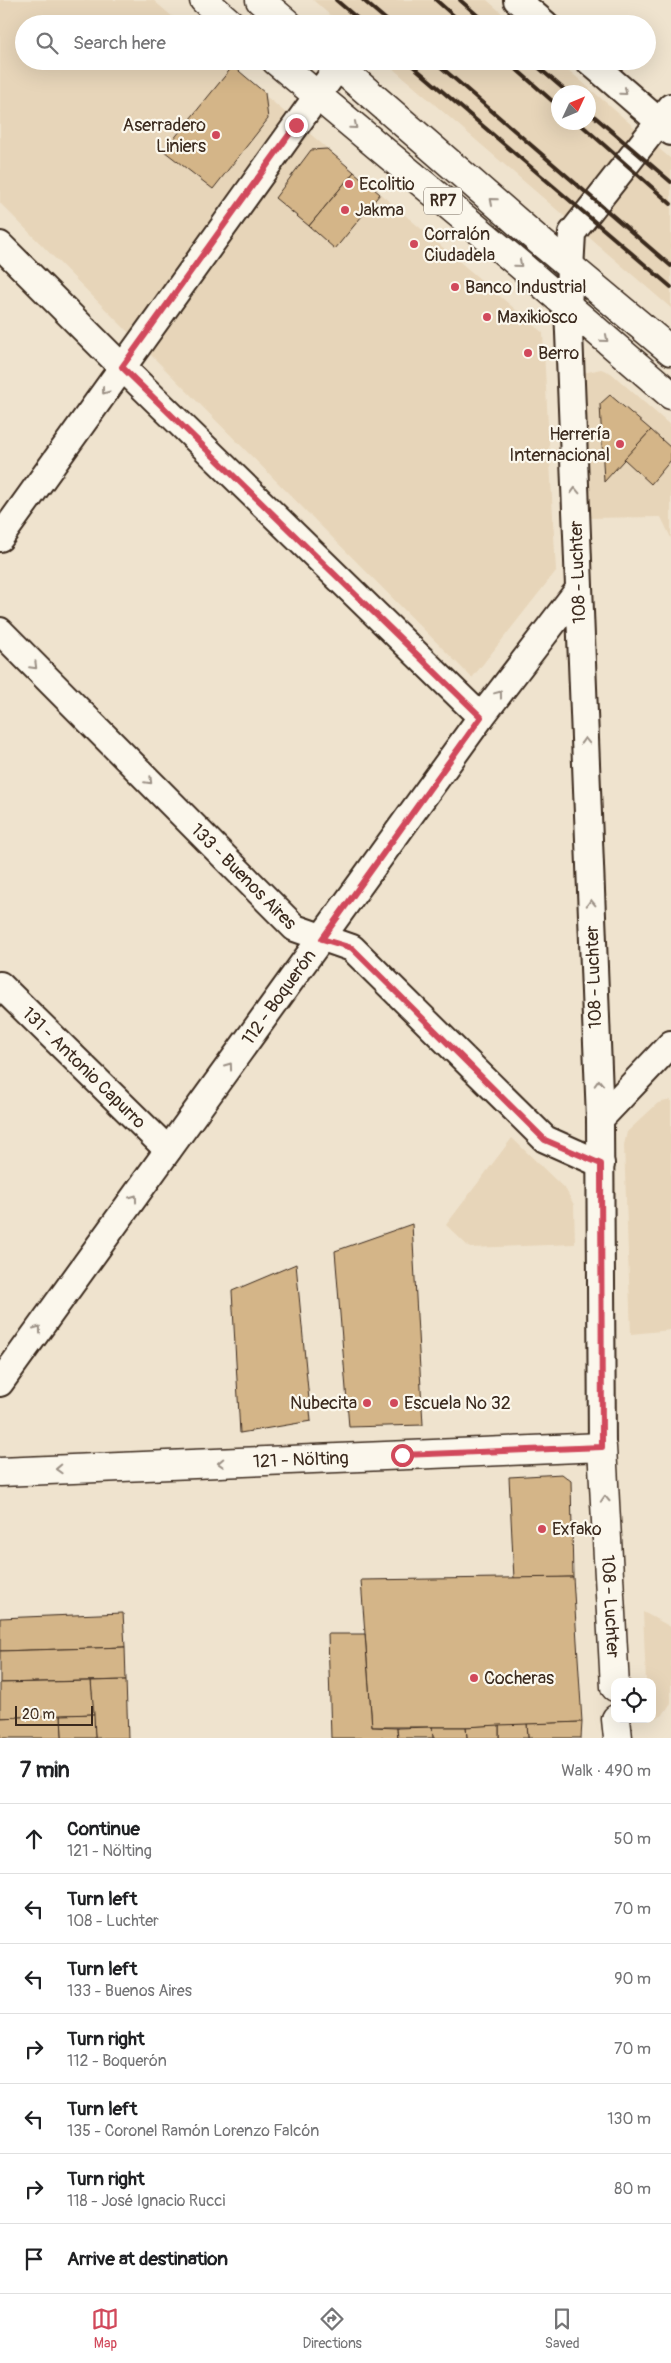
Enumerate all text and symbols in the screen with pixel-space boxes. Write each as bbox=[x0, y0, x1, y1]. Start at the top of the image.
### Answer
search box bbox=[15, 15, 656, 70]
icon: search bbox=[33, 29, 61, 57]
text: Search here bbox=[73, 31, 166, 55]
north arrow bbox=[551, 85, 596, 130]
one-way arrow bbox=[619, 86, 628, 95]
place label: Aserradero Liniers bbox=[123, 114, 206, 158]
route end bbox=[285, 114, 308, 137]
one-way arrow bbox=[349, 121, 358, 130]
marker: Aserradero Liniers bbox=[210, 129, 222, 141]
place label: Ecolitio bbox=[359, 173, 415, 196]
marker: Ecolitio bbox=[343, 178, 355, 190]
road number: RP7 bbox=[424, 188, 462, 215]
one-way arrow bbox=[489, 197, 498, 206]
place label: Jakma bbox=[355, 199, 404, 222]
marker: Jakma bbox=[339, 204, 351, 216]
place label: Corralón Ciudadela bbox=[424, 223, 495, 267]
marker: Corralón Ciudadela bbox=[408, 238, 420, 250]
one-way arrow bbox=[514, 259, 523, 268]
place label: Banco Industrial bbox=[465, 276, 587, 299]
marker: Banco Industrial bbox=[449, 281, 461, 293]
place label: Maxikiosco bbox=[497, 306, 578, 329]
marker: Maxikiosco bbox=[481, 311, 493, 323]
one-way arrow bbox=[600, 333, 609, 342]
place label: Berro bbox=[538, 342, 580, 365]
marker: Berro bbox=[522, 347, 534, 359]
one-way arrow bbox=[102, 385, 111, 395]
place label: Herrería Internacional bbox=[509, 423, 610, 467]
marker: Herrería Internacional bbox=[614, 438, 626, 450]
one-way arrow bbox=[570, 487, 581, 495]
street label: 108 - Luchter bbox=[565, 519, 591, 624]
one-way arrow bbox=[29, 660, 38, 669]
one-way arrow bbox=[493, 690, 502, 700]
one-way arrow bbox=[579, 737, 590, 745]
one-way arrow bbox=[143, 775, 152, 784]
street label: 133 - Buenos Aires bbox=[186, 819, 301, 934]
one-way arrow bbox=[586, 899, 597, 907]
street label: 108 - Luchter bbox=[581, 924, 607, 1029]
street label: 112 - Boquerón bbox=[236, 945, 321, 1049]
street label: 131 - Antonio Capurro bbox=[18, 1002, 151, 1134]
one-way arrow bbox=[223, 1062, 232, 1072]
one-way arrow bbox=[593, 1079, 604, 1087]
one-way arrow bbox=[128, 1194, 137, 1204]
one-way arrow bbox=[32, 1325, 41, 1335]
place label: Nubecita bbox=[290, 1392, 357, 1415]
place label: Escuela Nº 32 bbox=[404, 1392, 511, 1415]
marker: Nubecita bbox=[361, 1397, 373, 1409]
marker: Escuela Nº 32 bbox=[388, 1397, 400, 1409]
route start bbox=[391, 1444, 414, 1467]
street label: 121 - Nölting bbox=[253, 1446, 349, 1473]
one-way arrow bbox=[217, 1457, 225, 1468]
one-way arrow bbox=[55, 1464, 63, 1475]
one-way arrow bbox=[600, 1495, 610, 1502]
place label: Exfako bbox=[552, 1518, 602, 1541]
marker: Exfako bbox=[536, 1523, 548, 1535]
street label: 108 - Luchter bbox=[596, 1554, 625, 1659]
place label: Cocheras bbox=[484, 1667, 554, 1690]
marker: Cocheras bbox=[468, 1672, 480, 1684]
map controls bbox=[611, 1678, 656, 1723]
button: locate bbox=[611, 1678, 656, 1723]
scale bar bbox=[15, 1703, 92, 1726]
text: 20 m bbox=[22, 1706, 55, 1723]
text: 7 min bbox=[20, 1757, 70, 1784]
text: Walk · 490 m bbox=[561, 1761, 651, 1781]
text: Continue bbox=[67, 1817, 140, 1841]
icon: ahead bbox=[20, 1825, 48, 1853]
text: 50 m bbox=[614, 1829, 651, 1849]
text: 121 - Nölting bbox=[67, 1841, 152, 1861]
text: Turn left bbox=[67, 1887, 137, 1911]
icon: left bbox=[20, 1895, 48, 1923]
text: 70 m bbox=[614, 1899, 651, 1919]
text: 108 - Luchter bbox=[67, 1911, 159, 1931]
text: Turn left bbox=[67, 1957, 137, 1981]
icon: left bbox=[20, 1965, 48, 1993]
text: 90 m bbox=[614, 1969, 651, 1989]
text: 133 - Buenos Aires bbox=[67, 1981, 192, 2001]
text: Turn right bbox=[67, 2027, 145, 2051]
icon: right bbox=[20, 2035, 48, 2063]
text: 70 m bbox=[614, 2039, 651, 2059]
text: 112 - Boquerón bbox=[67, 2051, 167, 2071]
text: Turn left bbox=[67, 2097, 137, 2121]
icon: left bbox=[20, 2105, 48, 2133]
text: 130 m bbox=[607, 2109, 651, 2129]
text: 135 - Coronel Ramón Lorenzo Falcón bbox=[67, 2121, 319, 2141]
text: Turn right bbox=[67, 2167, 145, 2191]
icon: right bbox=[20, 2175, 48, 2203]
text: 80 m bbox=[614, 2179, 651, 2199]
text: 118 - José Ignacio Rucci bbox=[67, 2191, 225, 2211]
icon: arrive bbox=[20, 2245, 48, 2273]
text: Arrive at destination bbox=[67, 2247, 228, 2271]
tab: Map bbox=[91, 2305, 119, 2352]
tab: Directions bbox=[302, 2305, 362, 2352]
tab: Saved bbox=[545, 2305, 580, 2352]

